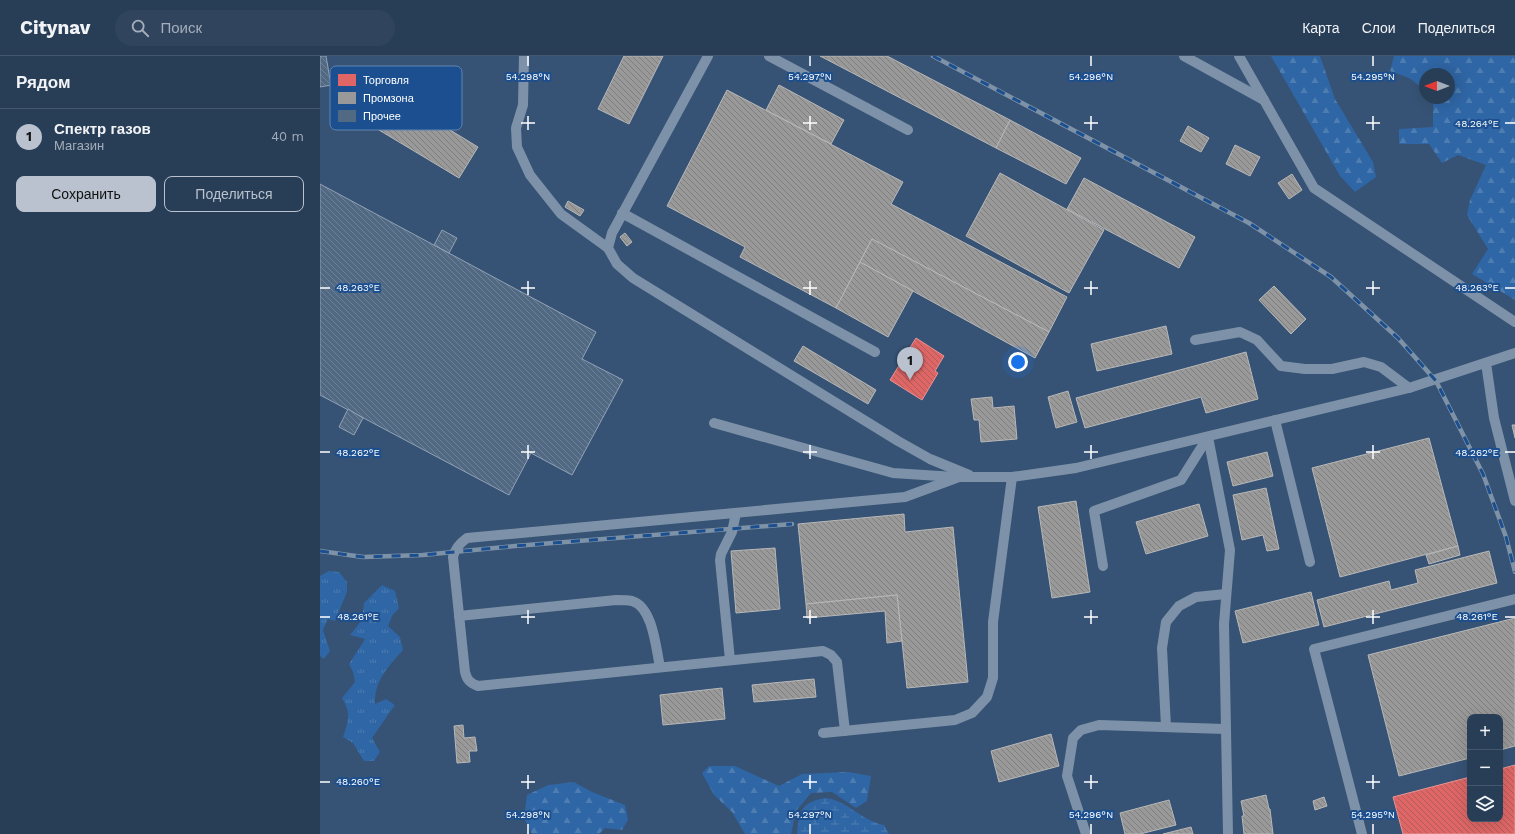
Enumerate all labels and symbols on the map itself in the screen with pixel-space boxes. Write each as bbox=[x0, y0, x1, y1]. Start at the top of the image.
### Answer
legend bbox=[330, 66, 462, 130]
north arrow bbox=[1419, 68, 1455, 104]
text: 54.298°N bbox=[506, 71, 550, 82]
text: 54.297°N bbox=[788, 71, 832, 82]
text: 54.296°N bbox=[1069, 71, 1113, 82]
text: 54.295°N bbox=[1351, 71, 1395, 82]
text: Торговля bbox=[363, 74, 409, 87]
text: Промзона bbox=[363, 92, 415, 105]
text: Прочее bbox=[363, 110, 401, 123]
text: 48.264°E bbox=[1455, 118, 1499, 129]
text: 48.263°E bbox=[336, 282, 380, 293]
text: 48.263°E bbox=[1455, 282, 1499, 293]
pin: 1 bbox=[897, 347, 923, 380]
your location bbox=[1008, 352, 1028, 372]
text: 48.262°E bbox=[336, 447, 380, 458]
text: 48.262°E bbox=[1455, 447, 1499, 458]
text: 48.261°E bbox=[337, 611, 379, 622]
text: 48.261°E bbox=[1456, 611, 1498, 622]
text: 48.260°E bbox=[336, 776, 380, 787]
text: 54.298°N bbox=[506, 809, 550, 820]
text: 54.297°N bbox=[788, 809, 832, 820]
text: 54.296°N bbox=[1069, 809, 1113, 820]
text: 54.295°N bbox=[1351, 809, 1395, 820]

